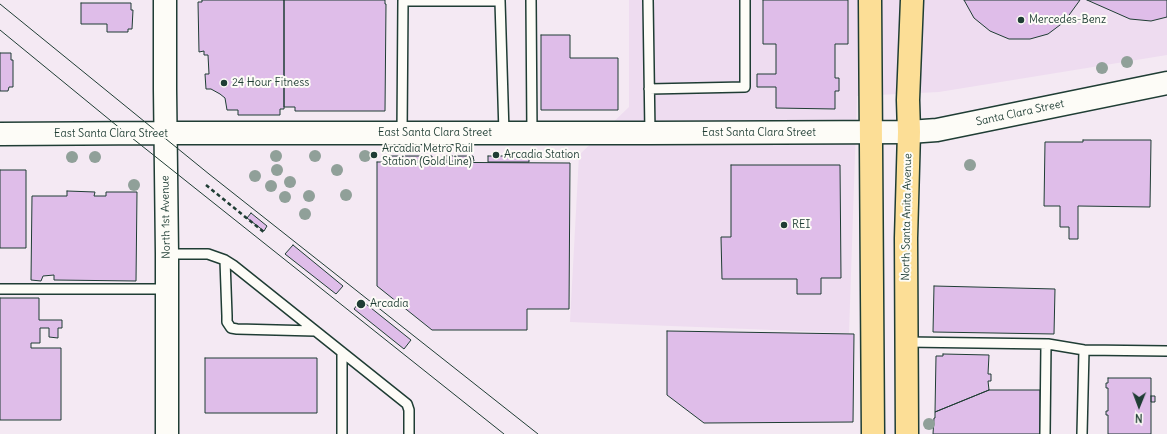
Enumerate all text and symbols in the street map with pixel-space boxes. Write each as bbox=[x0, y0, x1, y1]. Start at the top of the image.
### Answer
place label: Mercedes-Benz bbox=[1029, 13, 1106, 27]
marker: Mercedes-Benz bbox=[1016, 15, 1026, 25]
place label: 24 Hour Fitness bbox=[232, 76, 309, 90]
marker: 24 Hour Fitness bbox=[219, 78, 229, 88]
street label: Santa Clara Street bbox=[975, 97, 1065, 129]
street label: East Santa Clara Street bbox=[378, 126, 492, 140]
street label: East Santa Clara Street bbox=[702, 126, 816, 140]
street label: East Santa Clara Street bbox=[54, 127, 168, 141]
place label: Arcadia Metro Rail Station (Gold Line) bbox=[382, 142, 473, 168]
place label: Arcadia Station bbox=[504, 148, 580, 162]
marker: Arcadia Metro Rail Station (Gold Line) bbox=[369, 150, 379, 160]
marker: Arcadia Station bbox=[491, 150, 501, 160]
street label: North Santa Anita Avenue bbox=[899, 153, 915, 281]
street label: North 1st Avenue bbox=[159, 175, 173, 259]
place label: REI bbox=[792, 218, 810, 232]
marker: REI bbox=[779, 220, 789, 230]
place label: Arcadia bbox=[370, 297, 408, 311]
marker: Arcadia bbox=[355, 298, 367, 310]
north arrow bbox=[1119, 386, 1159, 426]
text: N bbox=[1135, 411, 1143, 425]

